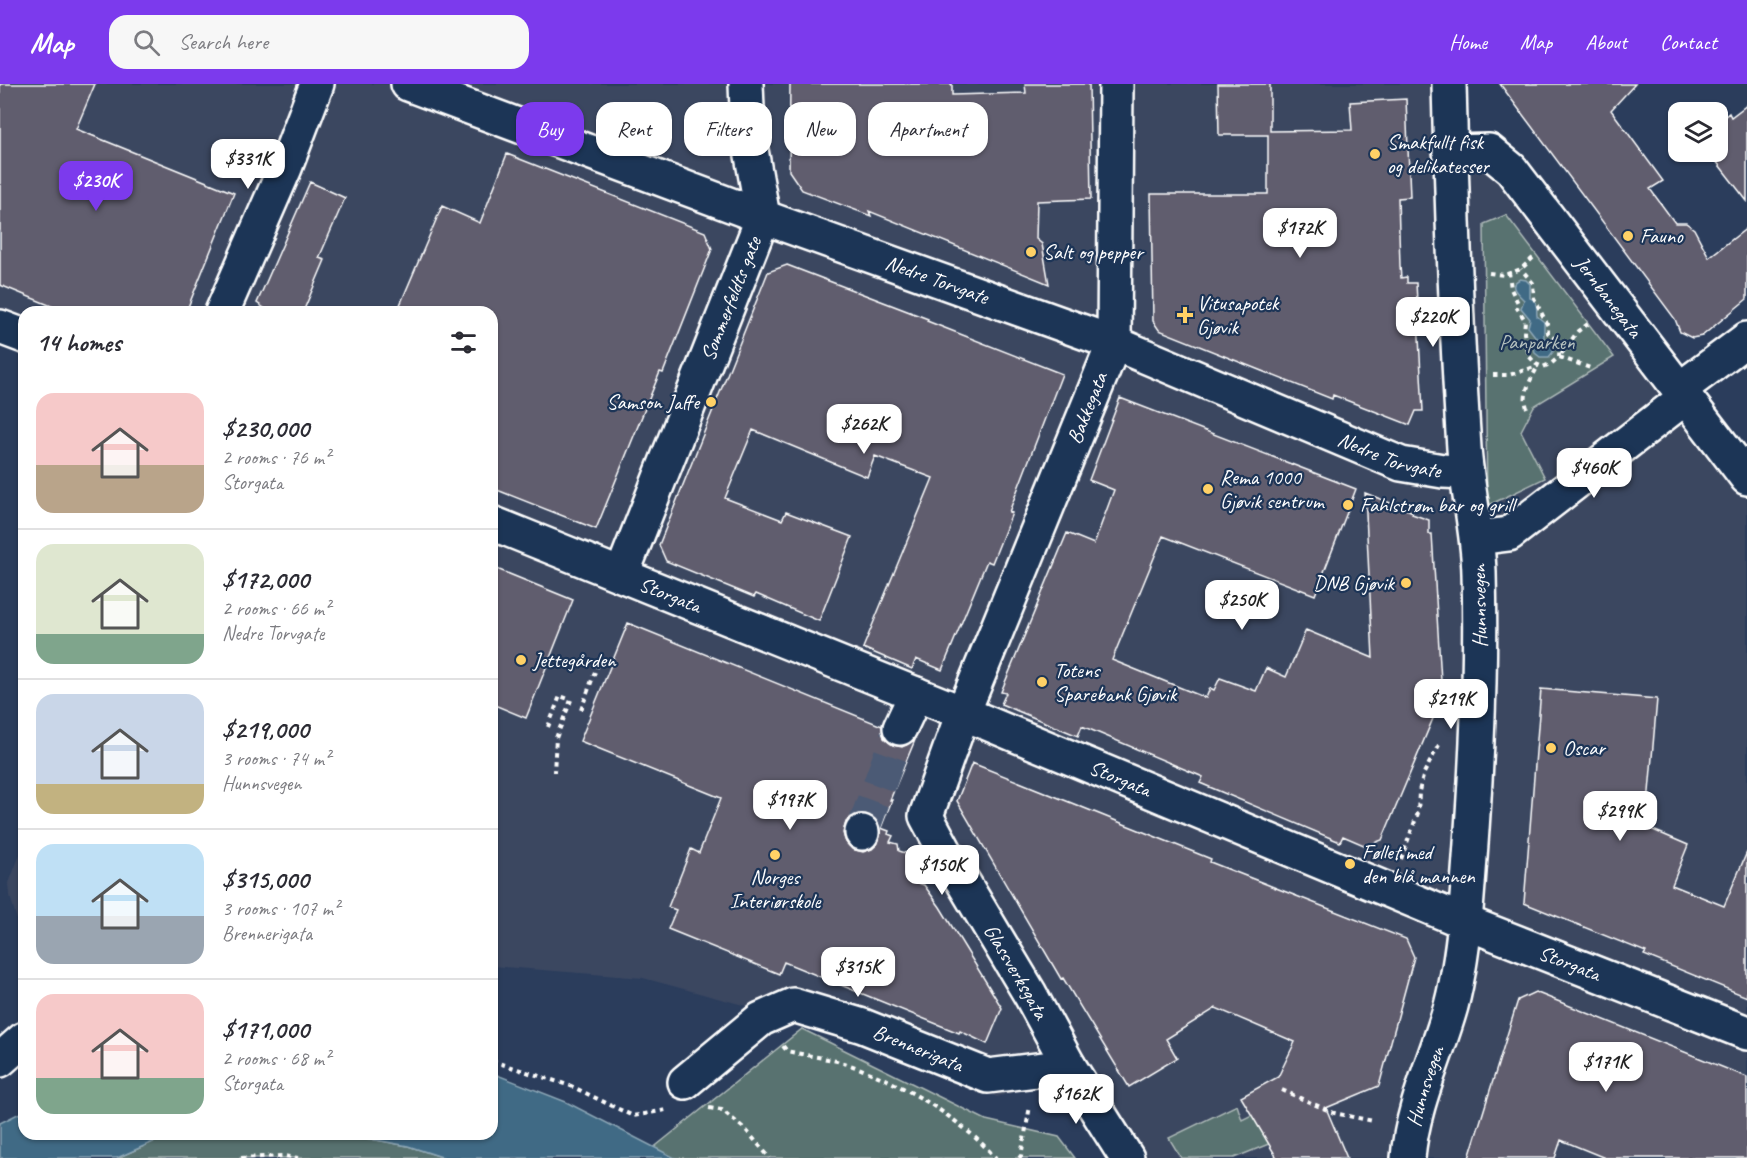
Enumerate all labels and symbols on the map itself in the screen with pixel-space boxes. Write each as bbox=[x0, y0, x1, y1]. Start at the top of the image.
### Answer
place label: Smakfullt fisk og delikatesser bbox=[1387, 129, 1490, 179]
pin: $331K bbox=[206, 139, 290, 190]
marker: Smakfullt fisk og delikatesser bbox=[1368, 147, 1382, 161]
pin: $230K bbox=[54, 161, 138, 212]
pin: $172K bbox=[1258, 208, 1342, 259]
place label: Fauno bbox=[1640, 223, 1684, 249]
marker: Fauno bbox=[1621, 229, 1635, 243]
street label: Sommerfeldts gate bbox=[695, 232, 767, 364]
place label: Salt og pepper bbox=[1043, 239, 1145, 265]
marker: Salt og pepper bbox=[1024, 245, 1038, 259]
street label: Nedre Torvgate bbox=[882, 249, 993, 310]
street label: Jernbanegata bbox=[1568, 250, 1649, 344]
place label: Vitusapotek Gjøvik bbox=[1197, 290, 1280, 340]
pin: $220K bbox=[1391, 297, 1475, 348]
marker: Vitusapotek Gjøvik bbox=[1178, 308, 1192, 322]
park label: Panparken bbox=[1499, 329, 1575, 355]
street label: Bakkegata bbox=[1061, 367, 1114, 447]
place label: Samson Jaffe bbox=[607, 389, 701, 415]
marker: Samson Jaffe bbox=[704, 395, 718, 409]
pin: $262K bbox=[822, 404, 906, 455]
street label: Nedre Torvgate bbox=[1334, 426, 1444, 484]
pin: $460K bbox=[1552, 448, 1636, 499]
place label: Rema 1000 Gjøvik sentrum bbox=[1220, 464, 1326, 514]
marker: Rema 1000 Gjøvik sentrum bbox=[1201, 482, 1215, 496]
place label: Fahlstrøm bar og grill bbox=[1360, 492, 1518, 518]
marker: Fahlstrøm bar og grill bbox=[1341, 498, 1355, 512]
street label: Hunnsvegen bbox=[1465, 563, 1493, 648]
place label: DNB Gjøvik bbox=[1313, 570, 1395, 596]
street label: Storgata bbox=[635, 571, 707, 620]
marker: DNB Gjøvik bbox=[1399, 576, 1413, 590]
pin: $250K bbox=[1200, 580, 1284, 631]
place label: Jettegården bbox=[532, 647, 617, 673]
marker: Jettegården bbox=[514, 653, 528, 667]
place label: Totens Sparebank Gjøvik bbox=[1054, 657, 1178, 707]
marker: Totens Sparebank Gjøvik bbox=[1035, 675, 1049, 689]
pin: $219K bbox=[1409, 679, 1493, 730]
place label: Oscar bbox=[1563, 735, 1606, 761]
marker: Oscar bbox=[1544, 741, 1558, 755]
street label: Storgata bbox=[1085, 754, 1157, 804]
pin: $197K bbox=[748, 780, 832, 831]
pin: $299K bbox=[1578, 791, 1662, 842]
place label: Føllet med den blå mannen bbox=[1362, 839, 1475, 889]
pin: $150K bbox=[900, 845, 984, 896]
marker: Norges Interiørskole bbox=[768, 848, 782, 862]
marker: Føllet med den blå mannen bbox=[1343, 857, 1357, 871]
place label: Norges Interiørskole bbox=[730, 864, 821, 914]
street label: Glassverksgata bbox=[978, 919, 1055, 1025]
street label: Storgata bbox=[1535, 939, 1606, 988]
pin: $315K bbox=[816, 947, 900, 998]
street label: Brennerigata bbox=[869, 1018, 968, 1078]
street label: Hunnsvegen bbox=[1400, 1041, 1451, 1129]
pin: $171K bbox=[1564, 1042, 1648, 1093]
pin: $162K bbox=[1034, 1074, 1118, 1125]

